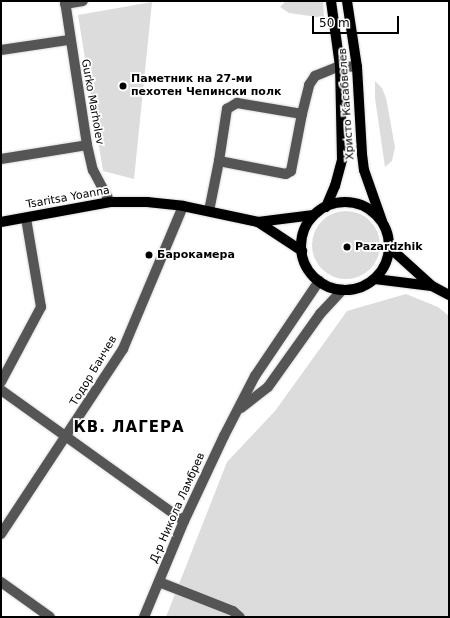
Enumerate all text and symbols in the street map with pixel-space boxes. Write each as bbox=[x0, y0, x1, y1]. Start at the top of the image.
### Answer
scale bar bbox=[314, 8, 401, 34]
text: 50 m bbox=[319, 16, 350, 30]
street label: Христо Касабвелев bbox=[337, 48, 357, 160]
street label: Gurko Marholev bbox=[78, 58, 106, 146]
place label: Паметник на 27-ми пехотен Чепински полк bbox=[131, 73, 281, 99]
marker: Паметник на 27-ми пехотен Чепински полк bbox=[118, 81, 128, 91]
street label: Tsaritsa Yoanna bbox=[25, 184, 111, 212]
place label: Pazardzhik bbox=[355, 240, 423, 254]
marker: Pazardzhik bbox=[342, 242, 352, 252]
place label: Барокамера bbox=[157, 248, 235, 262]
marker: Барокамера bbox=[144, 250, 154, 260]
street label: Тодор Банчев bbox=[68, 334, 120, 408]
district label: КВ. ЛАГЕРА bbox=[73, 419, 185, 437]
street label: Д-р Никола Ламбрев bbox=[148, 451, 208, 565]

